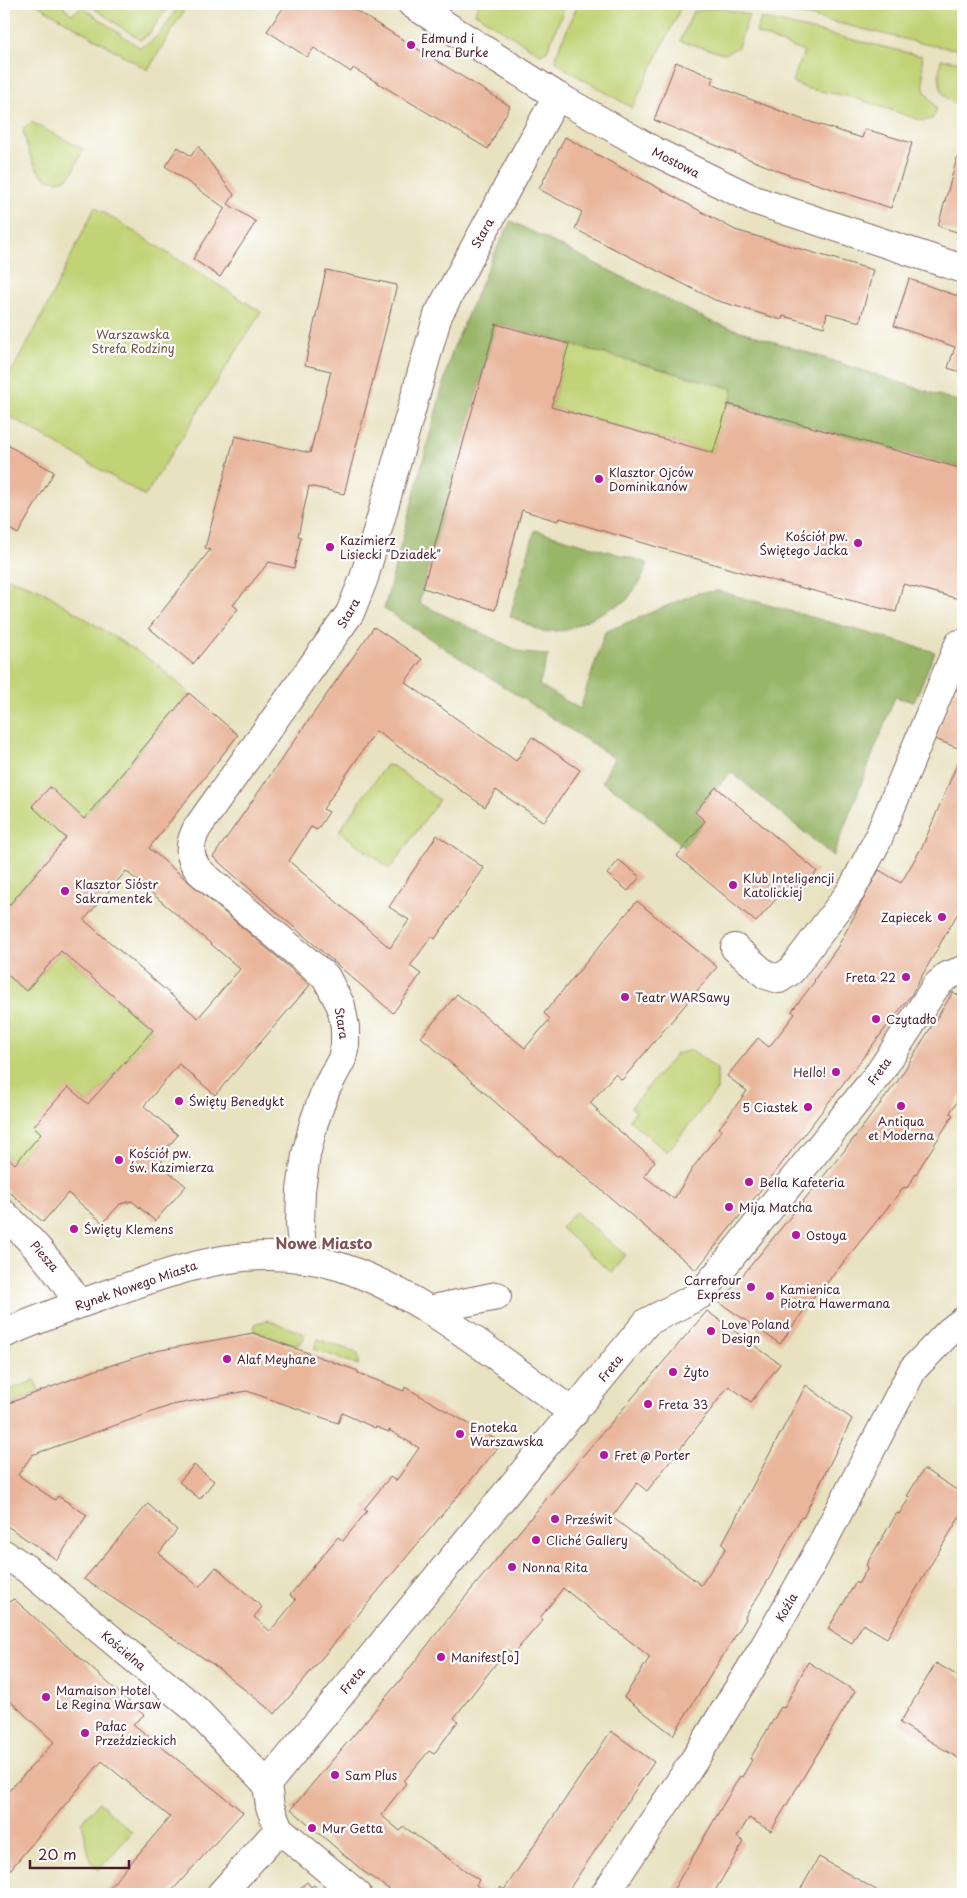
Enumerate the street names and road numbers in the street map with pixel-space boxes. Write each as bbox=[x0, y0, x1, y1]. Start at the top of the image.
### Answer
street label: Mostowa bbox=[649, 142, 703, 182]
street label: Stara bbox=[466, 214, 498, 251]
street label: Stara bbox=[332, 594, 364, 631]
street label: Stara bbox=[331, 1006, 353, 1041]
street label: Freta bbox=[863, 1053, 896, 1089]
street label: Piesza bbox=[26, 1237, 64, 1276]
street label: Rynek Nowego Miasta bbox=[73, 1255, 200, 1314]
street label: Freta bbox=[593, 1350, 627, 1386]
street label: Koźla bbox=[771, 1589, 802, 1625]
street label: Kościelna bbox=[98, 1626, 151, 1674]
street label: Freta bbox=[335, 1662, 369, 1697]

